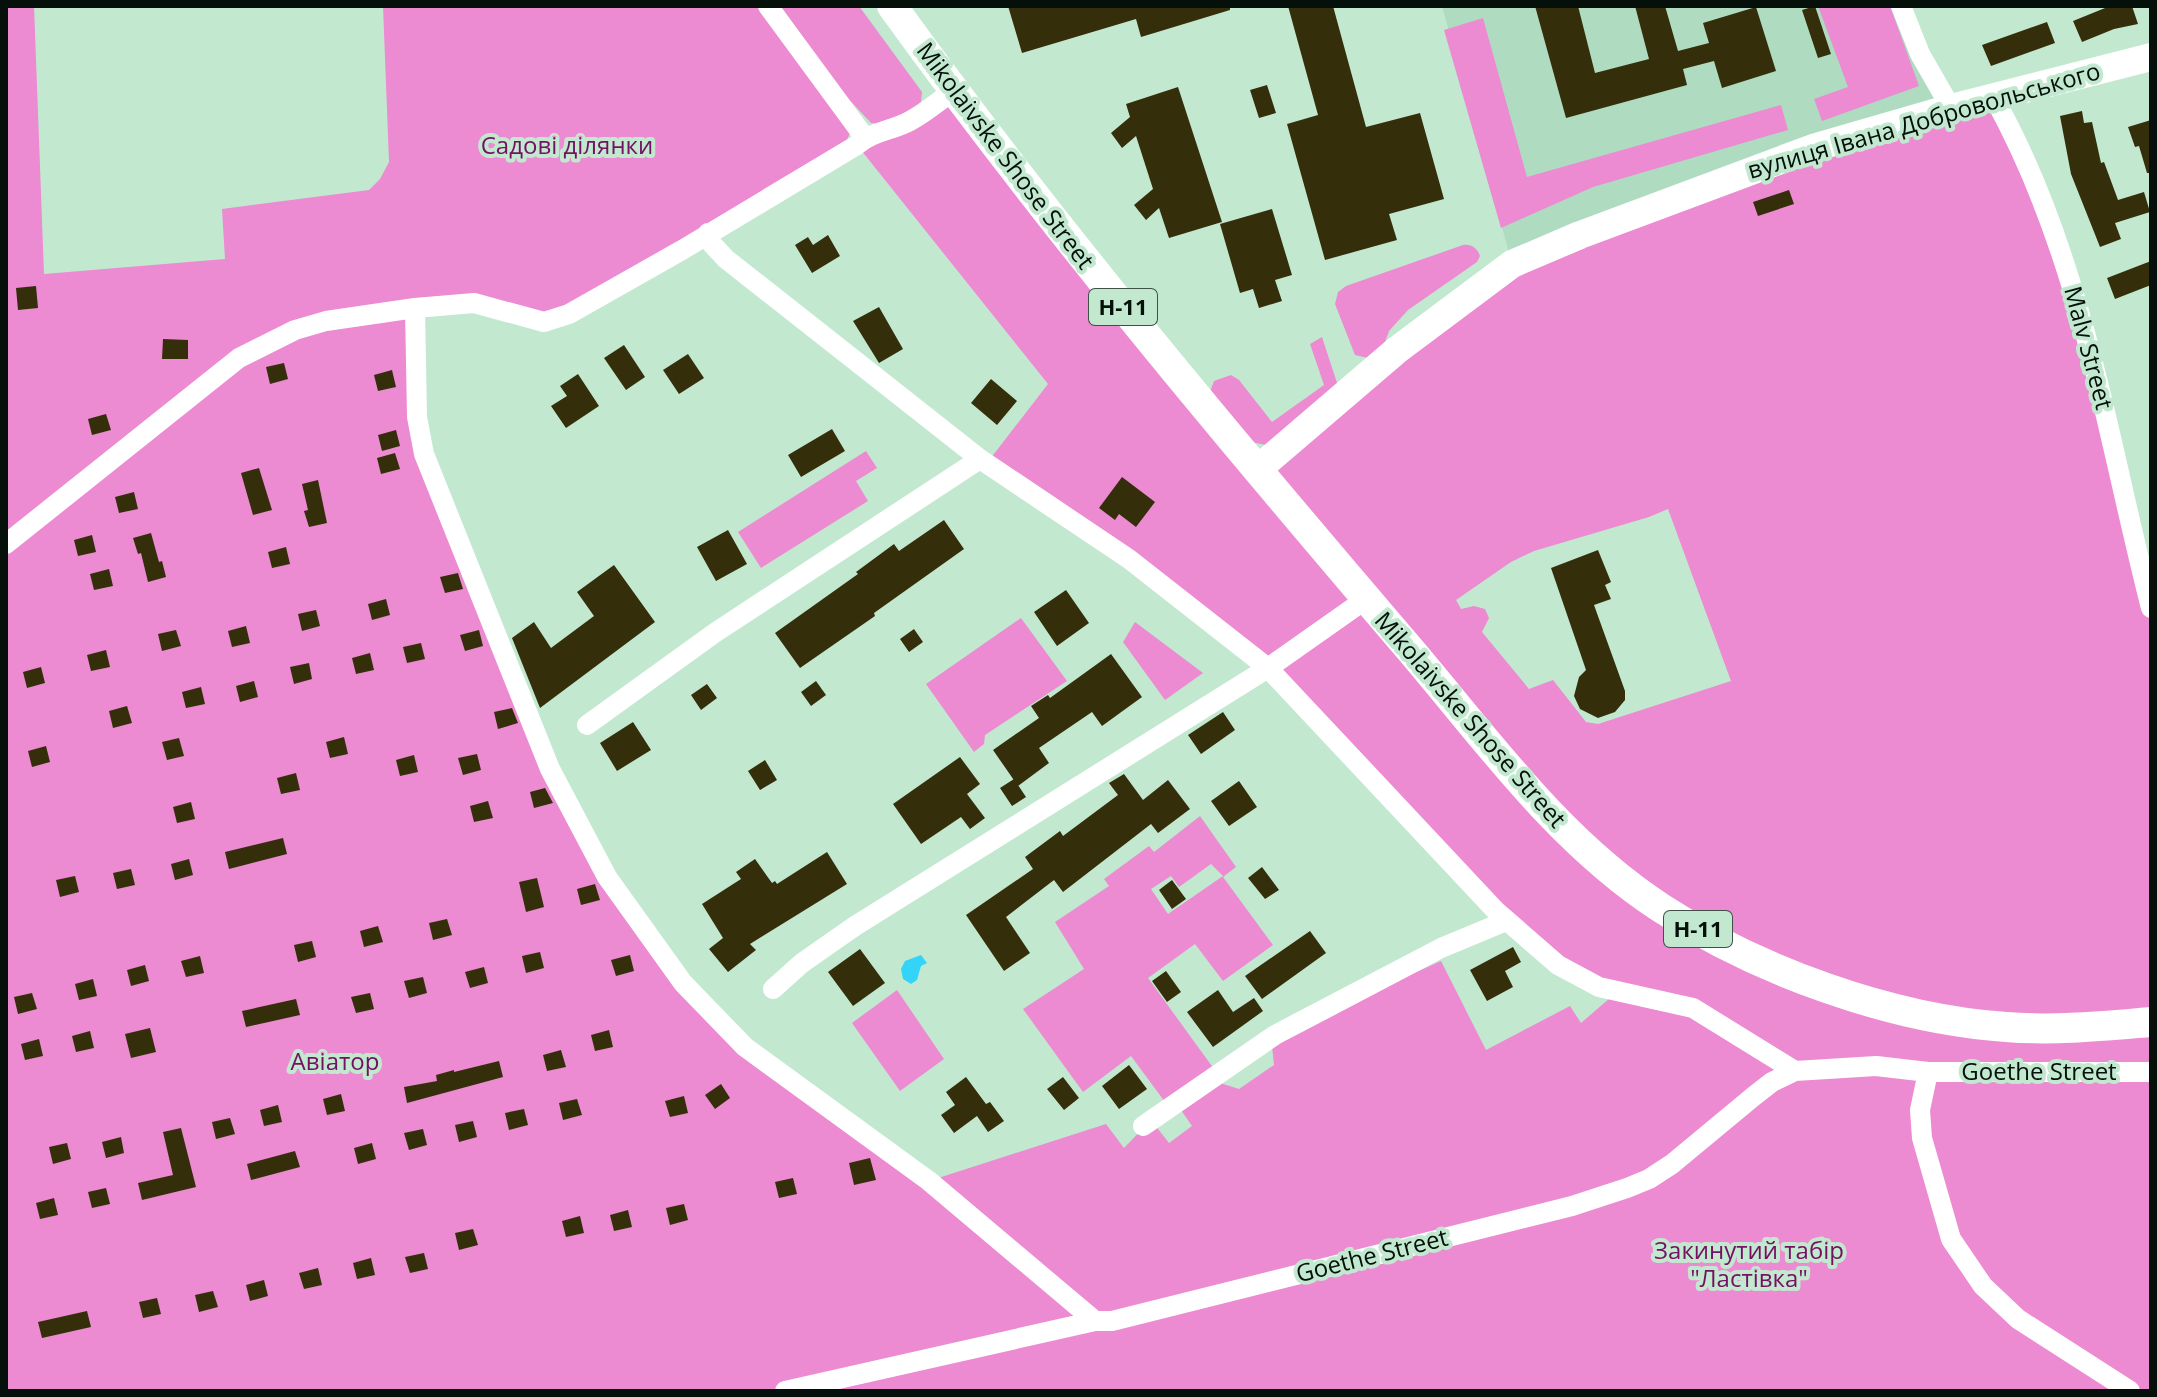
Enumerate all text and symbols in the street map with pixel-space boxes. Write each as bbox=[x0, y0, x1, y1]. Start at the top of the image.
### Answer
street label: Mikolaivske Shose Street bbox=[910, 35, 1103, 275]
street label: вулиця Івана Добровольського bbox=[1743, 53, 2104, 186]
park label: Садові ділянки bbox=[481, 128, 653, 161]
street label: Malv Street bbox=[2057, 282, 2122, 413]
road number: Н-11 bbox=[1089, 289, 1157, 325]
street label: Mikolaivske Shose Street bbox=[1368, 604, 1574, 834]
road number: Н-11 bbox=[1664, 911, 1732, 947]
park label: Авіатор bbox=[291, 1044, 379, 1077]
street label: Goethe Street bbox=[1961, 1054, 2117, 1087]
street label: Goethe Street bbox=[1292, 1220, 1451, 1289]
park label: Закинутий табір "Ластівка" bbox=[1654, 1233, 1844, 1294]

